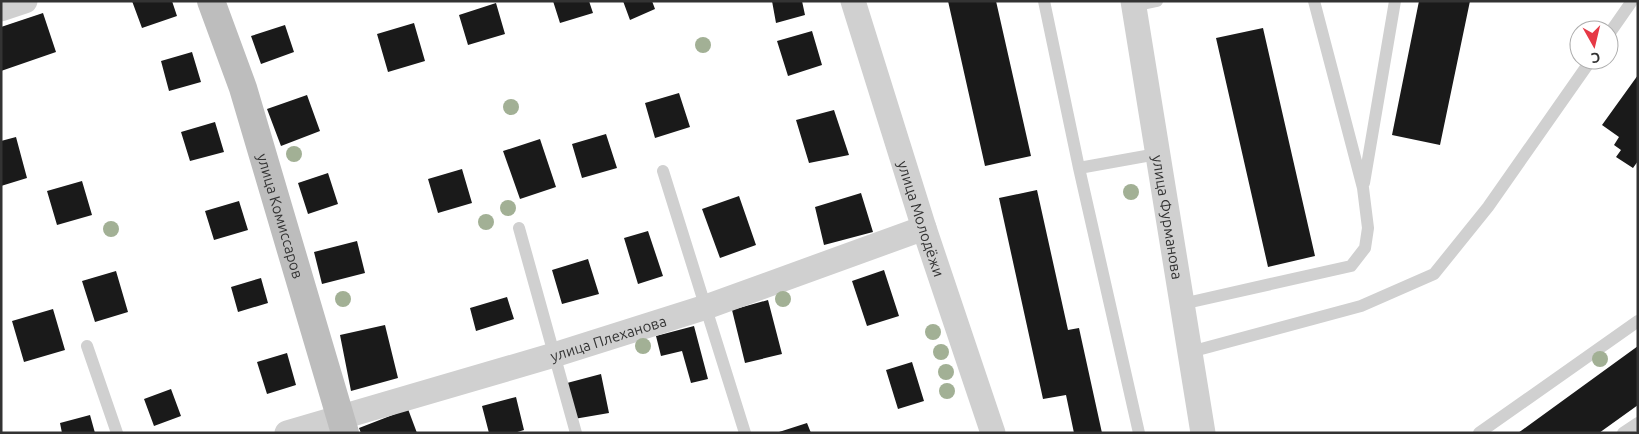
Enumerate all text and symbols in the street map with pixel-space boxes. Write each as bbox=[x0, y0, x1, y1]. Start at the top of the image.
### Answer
north arrow bbox=[1569, 20, 1619, 70]
text: С bbox=[1590, 49, 1601, 66]
street label: улица Комиссаров bbox=[254, 151, 307, 280]
street label: улица Фурманова bbox=[1150, 154, 1186, 281]
street label: улица Молодёжи bbox=[895, 158, 948, 279]
street label: улица Плеханова bbox=[548, 312, 668, 364]

